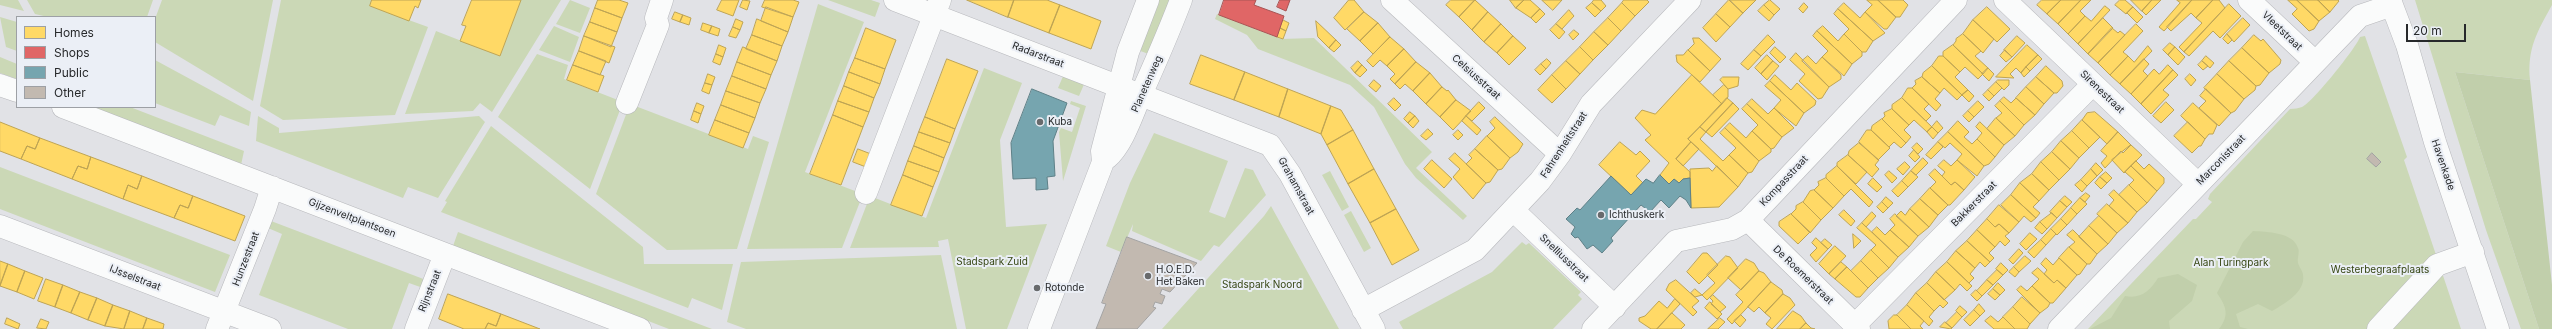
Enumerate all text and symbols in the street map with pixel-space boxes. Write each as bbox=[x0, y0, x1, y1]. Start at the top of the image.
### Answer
street label: Vleetstraat bbox=[2259, 9, 2305, 53]
legend bbox=[16, 16, 156, 108]
scale bar bbox=[2408, 16, 2468, 42]
text: 20 m bbox=[2413, 23, 2442, 38]
text: Homes bbox=[54, 25, 94, 40]
street label: Radarstraat bbox=[1010, 40, 1066, 70]
text: Shops bbox=[54, 45, 90, 60]
street label: Celsiusstraat bbox=[1449, 52, 1503, 102]
street label: Planetenweg bbox=[1129, 54, 1165, 114]
text: Public bbox=[54, 65, 89, 80]
street label: Sirenestraat bbox=[2077, 68, 2127, 116]
text: Other bbox=[54, 85, 86, 100]
street label: Fahrenheitstraat bbox=[1538, 110, 1590, 180]
place label: Kuba bbox=[1048, 116, 1072, 128]
marker: Kuba bbox=[1035, 117, 1045, 127]
street label: Marconistraat bbox=[2194, 132, 2248, 188]
street label: Havenkade bbox=[2429, 138, 2457, 192]
street label: Kompasstraat bbox=[1757, 153, 1811, 209]
street label: Grahamstraat bbox=[1275, 155, 1317, 217]
street label: Bakkerstraat bbox=[1949, 179, 1999, 229]
street label: Gijzenveltplantsoen bbox=[307, 196, 397, 240]
place label: Ichthuskerk bbox=[1609, 209, 1664, 221]
marker: Ichthuskerk bbox=[1596, 210, 1606, 220]
street label: Hunzestraat bbox=[230, 230, 262, 288]
street label: Snelliusstraat bbox=[1537, 232, 1591, 284]
street label: De Roemerstraat bbox=[1770, 243, 1836, 307]
park label: Stadspark Zuid bbox=[956, 256, 1028, 268]
park label: Alan Turingpark bbox=[2194, 257, 2268, 269]
street label: IJsselstraat bbox=[108, 263, 162, 293]
place label: H.O.E.D. Het Baken bbox=[1156, 264, 1205, 288]
park label: Westerbegraafplaats bbox=[2331, 264, 2429, 276]
street label: Rijnstraat bbox=[416, 268, 444, 314]
marker: H.O.E.D. Het Baken bbox=[1143, 271, 1153, 281]
park label: Stadspark Noord bbox=[1222, 279, 1302, 291]
place label: Rotonde bbox=[1045, 282, 1084, 294]
marker: Rotonde bbox=[1032, 283, 1042, 293]

